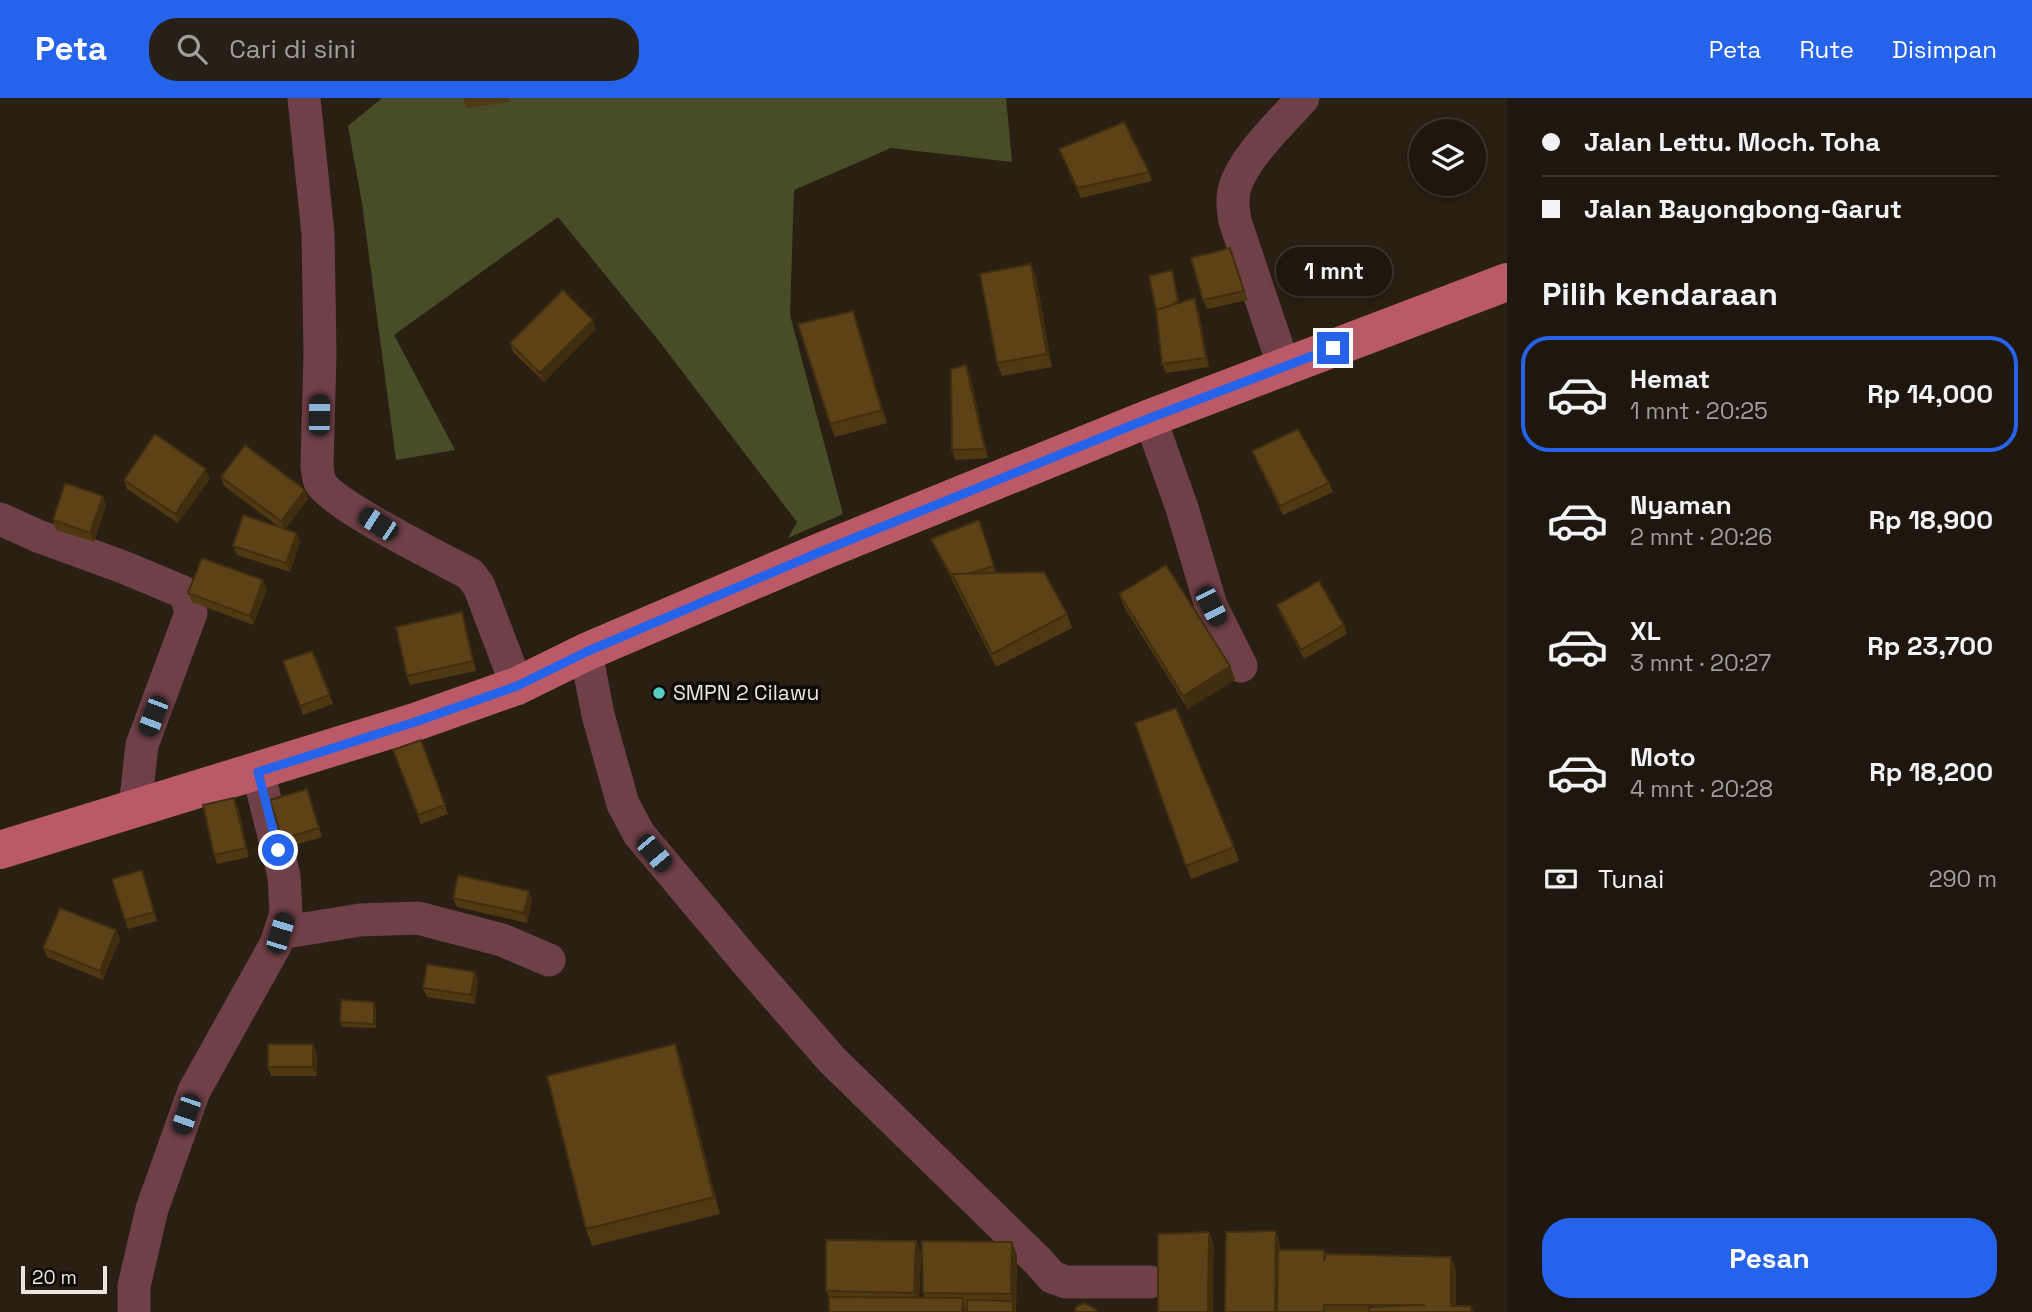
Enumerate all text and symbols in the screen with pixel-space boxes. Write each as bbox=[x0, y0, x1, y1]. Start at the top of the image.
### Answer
search box bbox=[149, 18, 639, 81]
text: Peta bbox=[35, 28, 107, 70]
icon: search bbox=[173, 30, 211, 68]
text: Cari di sini bbox=[229, 32, 356, 66]
text: Peta bbox=[1709, 34, 1761, 65]
text: Rute bbox=[1799, 34, 1854, 65]
text: Disimpan bbox=[1892, 34, 1997, 65]
map controls bbox=[1409, 119, 1486, 196]
button: layers bbox=[1409, 119, 1486, 196]
text: Jalan Lettu. Moch. Toha bbox=[1584, 125, 1880, 159]
text: Jalan Bayongbong-Garut bbox=[1584, 192, 1902, 226]
callout: 1 mnt bbox=[1275, 246, 1391, 296]
text: 1 mnt bbox=[1304, 256, 1364, 286]
text: Pilih kendaraan bbox=[1542, 274, 1778, 314]
route end bbox=[1317, 332, 1349, 364]
text: Hemat bbox=[1630, 362, 1710, 396]
icon: car bbox=[1546, 363, 1609, 426]
text: Rp 14,000 bbox=[1867, 377, 1993, 411]
car bbox=[309, 394, 330, 436]
text: 1 mnt · 20:25 bbox=[1630, 396, 1768, 426]
text: Nyaman bbox=[1630, 488, 1732, 522]
icon: car bbox=[1546, 489, 1609, 552]
text: Rp 18,900 bbox=[1869, 503, 1993, 537]
car bbox=[355, 504, 402, 544]
text: 2 mnt · 20:26 bbox=[1630, 522, 1772, 552]
car bbox=[1193, 583, 1230, 629]
text: XL bbox=[1630, 614, 1661, 648]
icon: car bbox=[1546, 615, 1609, 678]
text: Rp 23,700 bbox=[1867, 629, 1993, 663]
text: 3 mnt · 20:27 bbox=[1630, 648, 1771, 678]
place label: SMPN 2 Cilawu bbox=[673, 679, 819, 706]
marker: SMPN 2 Cilawu bbox=[651, 685, 667, 701]
car bbox=[136, 693, 171, 739]
text: Moto bbox=[1630, 740, 1696, 774]
icon: car bbox=[1546, 741, 1609, 804]
text: Rp 18,200 bbox=[1869, 755, 1993, 789]
text: 4 mnt · 20:28 bbox=[1630, 774, 1773, 804]
car bbox=[633, 830, 676, 876]
route start bbox=[262, 834, 294, 866]
icon: cash bbox=[1542, 860, 1580, 898]
text: Tunai bbox=[1598, 862, 1664, 896]
text: 290 m bbox=[1929, 864, 1997, 894]
car bbox=[264, 910, 297, 956]
car bbox=[170, 1091, 203, 1137]
button: Pesan bbox=[1542, 1218, 1997, 1298]
scale bar bbox=[21, 1263, 107, 1295]
text: 20 m bbox=[32, 1265, 77, 1290]

